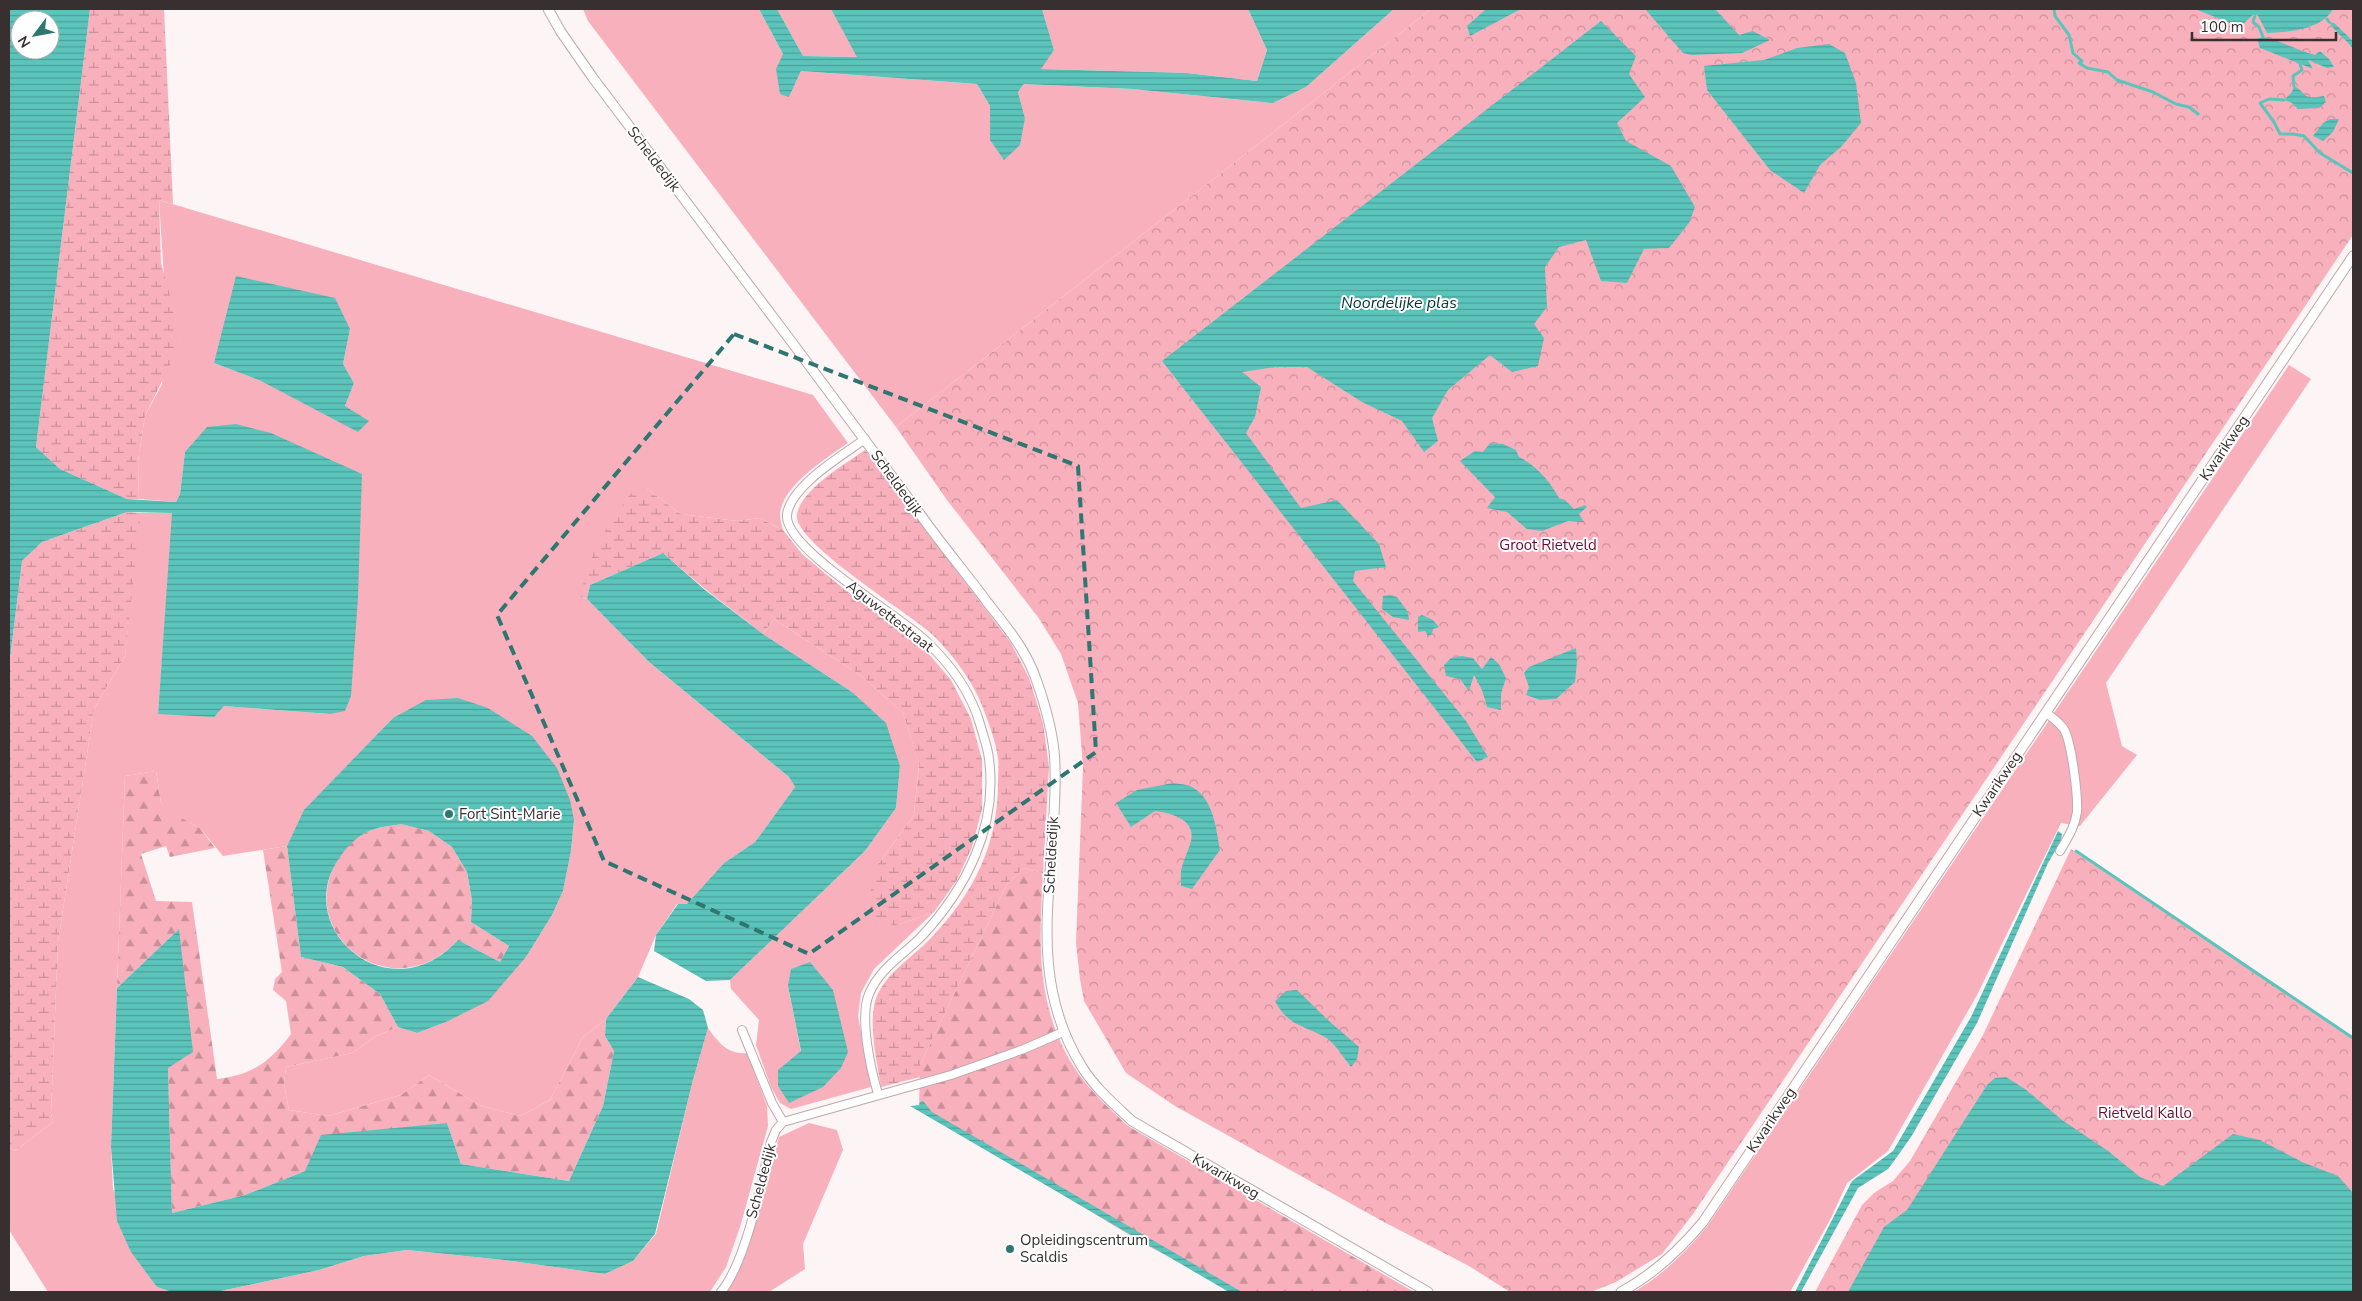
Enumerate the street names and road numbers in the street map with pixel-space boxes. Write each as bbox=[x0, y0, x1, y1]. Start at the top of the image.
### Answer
street label: Scheldedijk bbox=[623, 122, 685, 196]
street label: Kwarikweg bbox=[2195, 411, 2253, 485]
street label: Scheldedijk bbox=[866, 446, 928, 520]
street label: Aguwettestraat bbox=[842, 576, 938, 657]
street label: Kwarikweg bbox=[1968, 747, 2026, 821]
street label: Scheldedijk bbox=[1039, 816, 1063, 894]
street label: Kwarikweg bbox=[1742, 1083, 1800, 1157]
street label: Scheldedijk bbox=[741, 1141, 781, 1221]
street label: Kwarikweg bbox=[1189, 1149, 1263, 1203]

